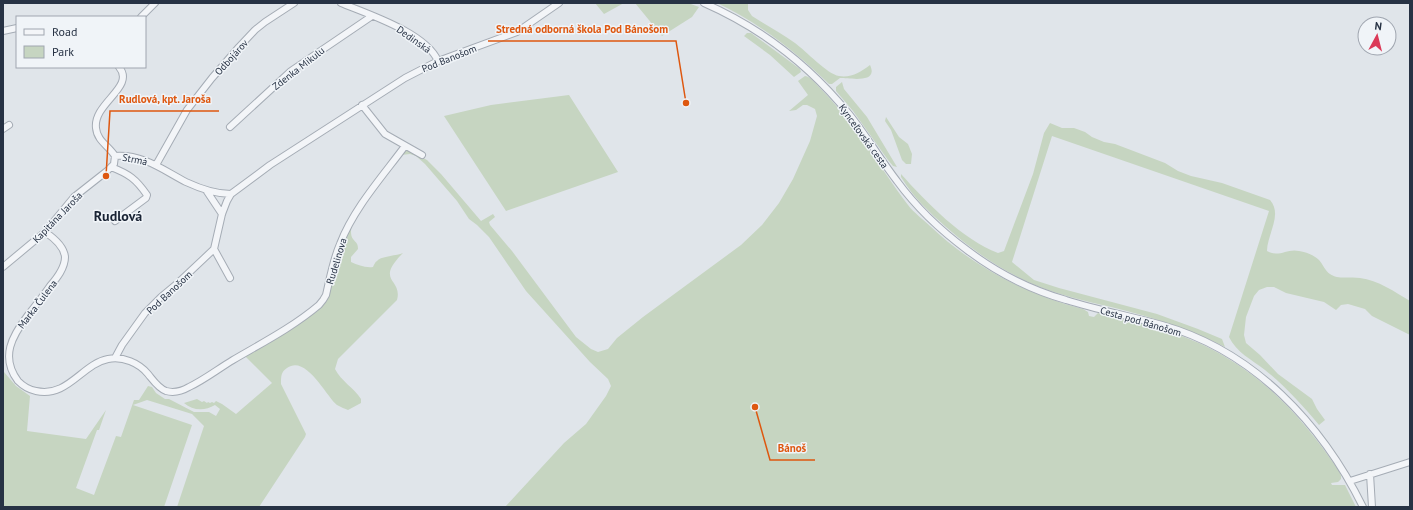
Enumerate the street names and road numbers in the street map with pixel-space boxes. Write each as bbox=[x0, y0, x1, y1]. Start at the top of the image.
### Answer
street label: Dedinská bbox=[394, 23, 433, 56]
street label: Odbojárov bbox=[212, 36, 251, 78]
street label: Pod Banošom bbox=[420, 42, 478, 75]
street label: Zdenka Mikulu bbox=[270, 44, 327, 93]
street label: Kynceľovská cesta bbox=[836, 101, 891, 171]
street label: Strmá bbox=[121, 151, 149, 168]
street label: Kapitána Jaroša bbox=[30, 189, 85, 246]
street label: Rudelinova bbox=[323, 236, 350, 286]
street label: Pod Banošom bbox=[144, 268, 195, 317]
street label: Marka Čulena bbox=[15, 277, 60, 331]
street label: Cesta pod Bánošom bbox=[1099, 304, 1183, 339]

